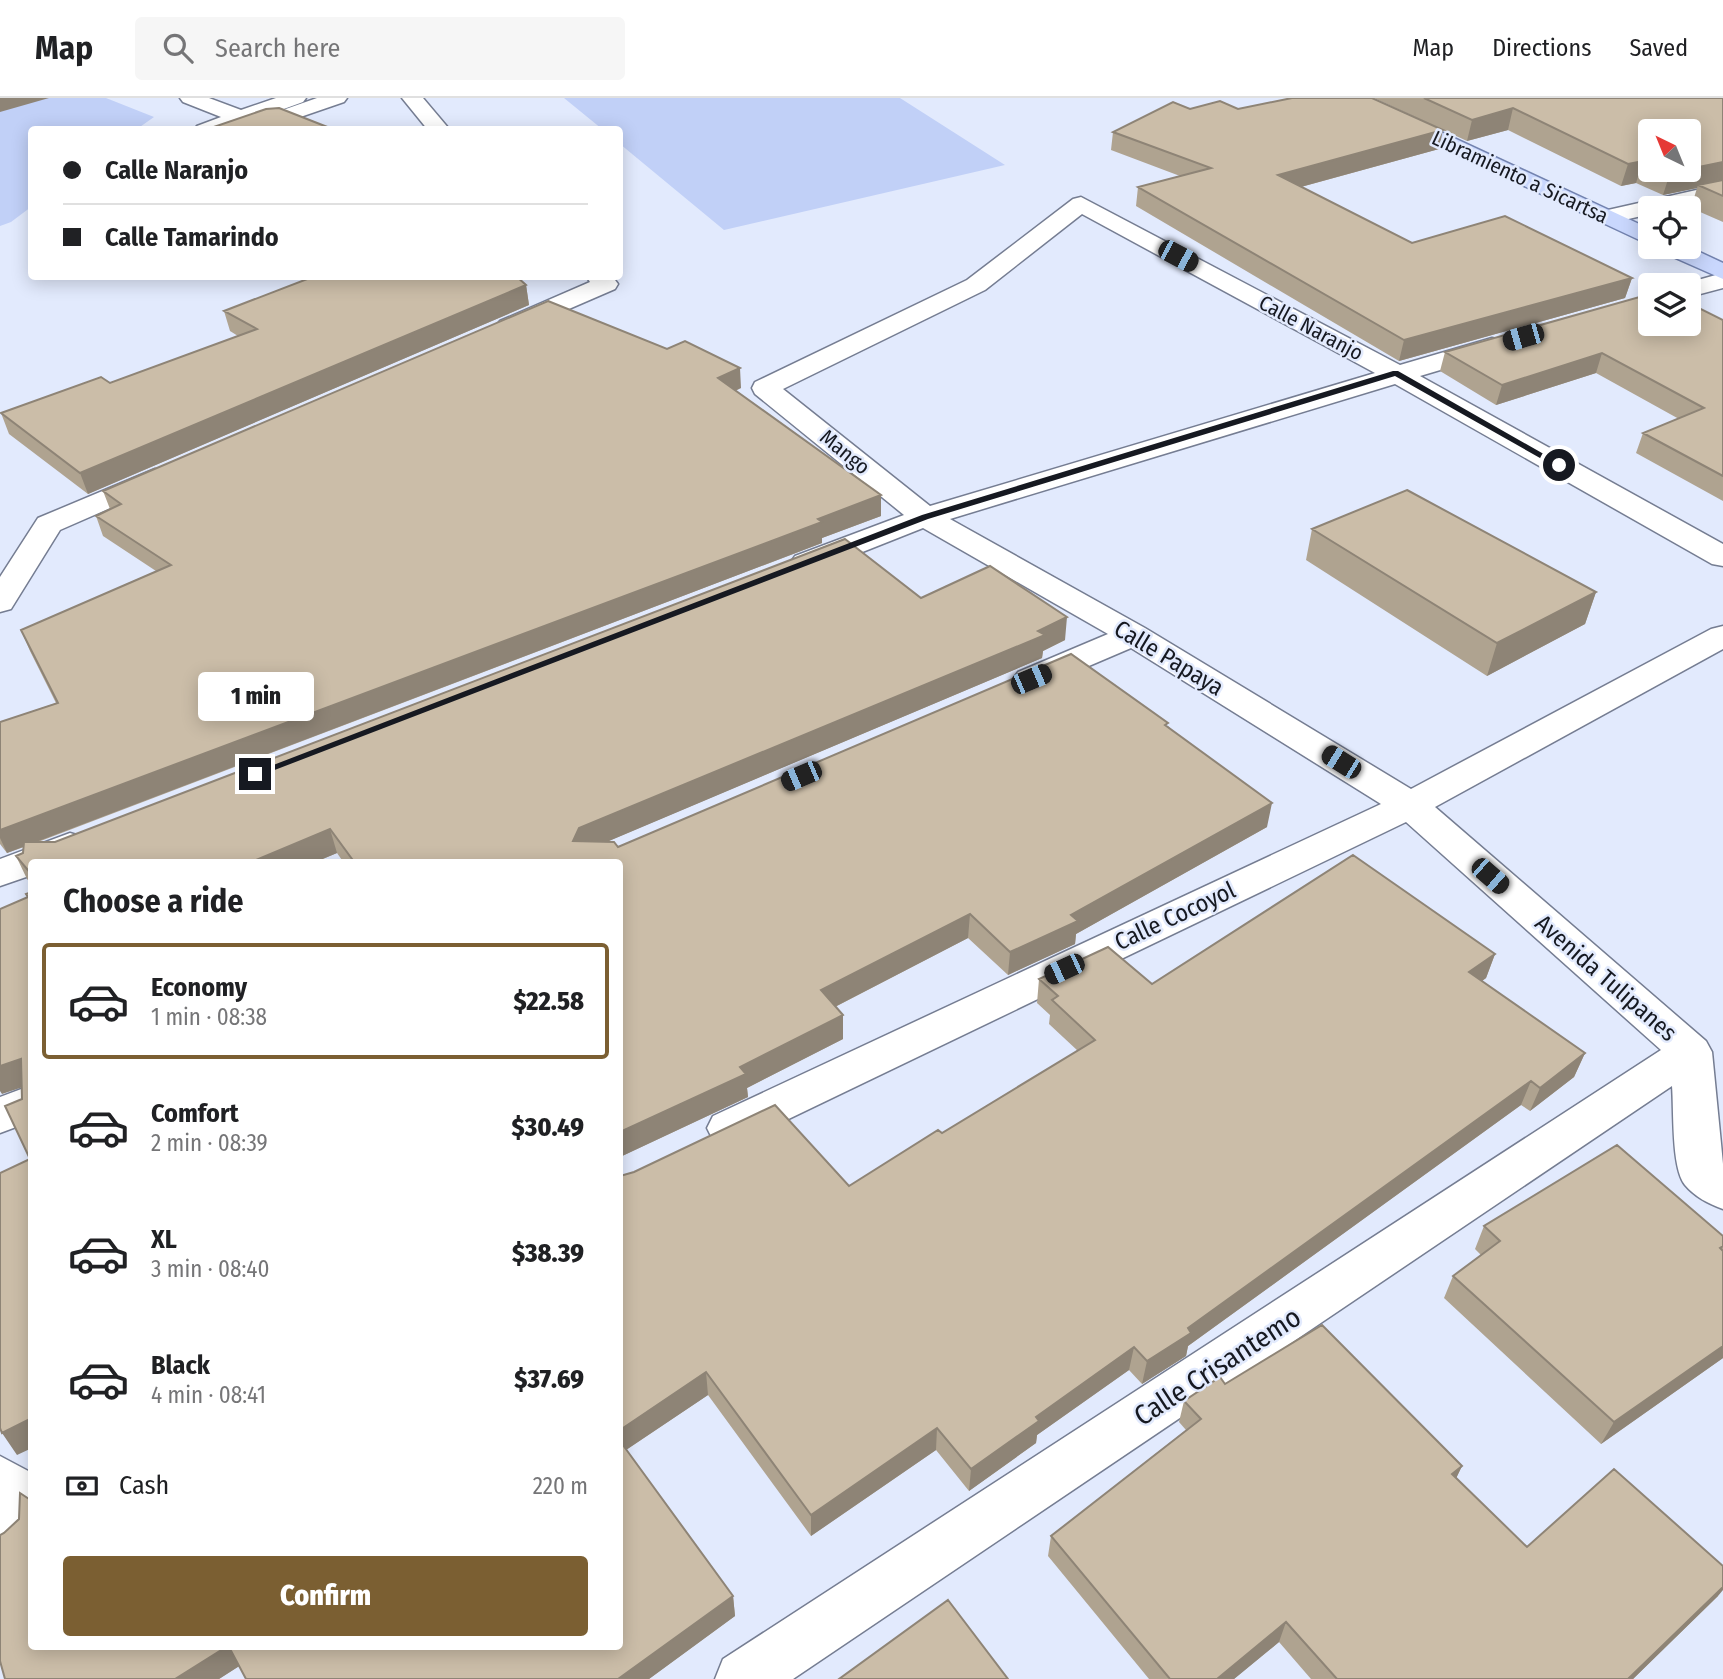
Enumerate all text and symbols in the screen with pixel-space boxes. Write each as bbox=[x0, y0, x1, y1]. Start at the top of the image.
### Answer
search box bbox=[135, 17, 625, 80]
text: Map bbox=[35, 28, 93, 68]
icon: search bbox=[159, 29, 197, 67]
text: Search here bbox=[215, 33, 340, 64]
text: Map bbox=[1413, 34, 1454, 62]
text: Directions bbox=[1492, 34, 1591, 62]
text: Saved bbox=[1629, 34, 1688, 62]
north arrow bbox=[1638, 119, 1701, 182]
map controls bbox=[1638, 119, 1701, 336]
street label: Libramiento a Sicartsa bbox=[1428, 125, 1612, 229]
text: Calle Naranjo bbox=[105, 155, 248, 186]
button: locate bbox=[1638, 196, 1701, 259]
text: Calle Tamarindo bbox=[105, 222, 279, 253]
car bbox=[1155, 237, 1202, 275]
button: layers bbox=[1638, 273, 1701, 336]
street label: Calle Naranjo bbox=[1254, 290, 1368, 366]
car bbox=[1500, 321, 1547, 353]
street label: Mango bbox=[815, 424, 875, 480]
route start bbox=[1543, 449, 1575, 481]
street label: Calle Papaya bbox=[1109, 614, 1229, 702]
car bbox=[1008, 661, 1055, 697]
callout: 1 min bbox=[197, 672, 313, 722]
text: 1 min bbox=[231, 682, 281, 710]
car bbox=[1318, 742, 1365, 782]
route end bbox=[239, 758, 271, 790]
car bbox=[778, 758, 825, 794]
car bbox=[1468, 854, 1513, 898]
street label: Calle Cocoyol bbox=[1110, 876, 1240, 956]
text: Choose a ride bbox=[63, 882, 244, 920]
street label: Avenida Tulipanes bbox=[1530, 909, 1682, 1047]
car bbox=[1041, 951, 1088, 987]
icon: car bbox=[67, 970, 130, 1033]
text: Economy bbox=[151, 972, 247, 1003]
text: $22.58 bbox=[513, 986, 584, 1017]
text: 1 min · 08:38 bbox=[151, 1003, 267, 1031]
icon: car bbox=[67, 1096, 130, 1159]
text: Comfort bbox=[151, 1098, 239, 1129]
text: $30.49 bbox=[512, 1112, 584, 1143]
text: 2 min · 08:39 bbox=[151, 1129, 268, 1157]
icon: car bbox=[67, 1222, 130, 1285]
text: XL bbox=[151, 1224, 177, 1255]
text: $38.39 bbox=[512, 1238, 584, 1269]
text: 3 min · 08:40 bbox=[151, 1255, 269, 1283]
street label: Calle Crisantemo bbox=[1128, 1300, 1307, 1433]
icon: car bbox=[67, 1348, 130, 1411]
text: Black bbox=[151, 1350, 210, 1381]
text: $37.69 bbox=[514, 1364, 584, 1395]
text: 4 min · 08:41 bbox=[151, 1381, 266, 1409]
icon: cash bbox=[63, 1467, 101, 1505]
text: Cash bbox=[119, 1470, 169, 1501]
text: 220 m bbox=[533, 1472, 588, 1500]
button: Confirm bbox=[63, 1556, 588, 1636]

